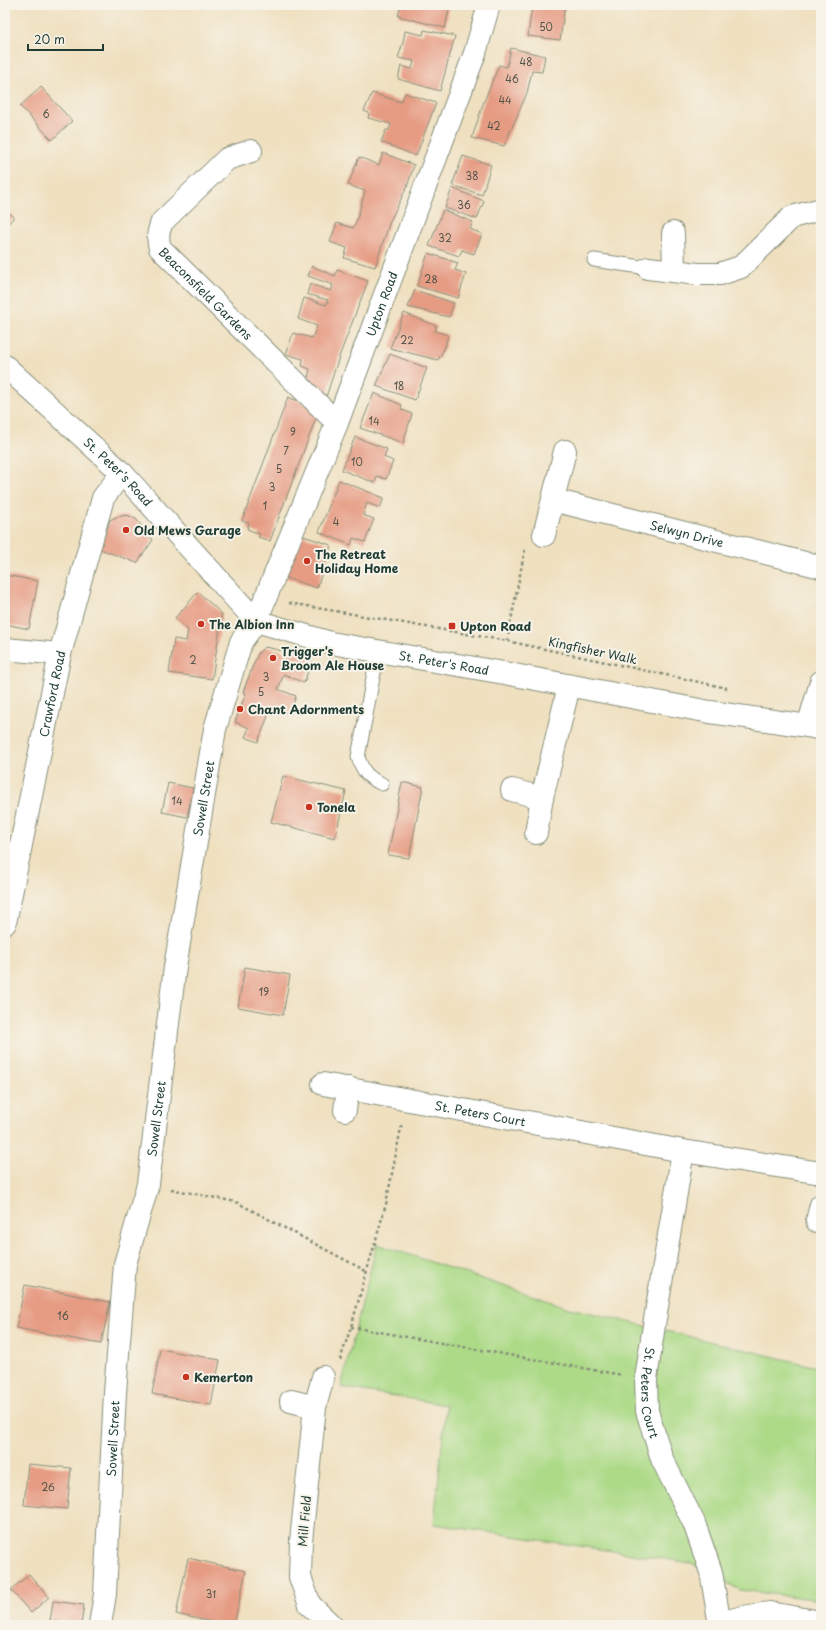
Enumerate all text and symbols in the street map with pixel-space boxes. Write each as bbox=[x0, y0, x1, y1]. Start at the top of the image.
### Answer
house number: 50 bbox=[539, 19, 553, 34]
scale bar bbox=[28, 26, 103, 52]
text: 20 m bbox=[34, 30, 65, 48]
house number: 48 bbox=[520, 54, 532, 69]
house number: 46 bbox=[505, 71, 519, 86]
house number: 44 bbox=[498, 92, 512, 107]
house number: 6 bbox=[42, 106, 50, 121]
house number: 42 bbox=[487, 118, 501, 133]
house number: 38 bbox=[466, 168, 478, 183]
house number: 36 bbox=[457, 197, 471, 212]
house number: 32 bbox=[438, 230, 452, 245]
street label: Beaconsfield Gardens bbox=[155, 243, 257, 344]
street label: Upton Road bbox=[361, 269, 402, 339]
house number: 28 bbox=[424, 271, 438, 286]
house number: 22 bbox=[400, 332, 414, 347]
house number: 18 bbox=[394, 378, 404, 393]
house number: 14 bbox=[368, 413, 380, 428]
house number: 9 bbox=[290, 424, 296, 439]
street label: St. Peter's Road bbox=[80, 433, 157, 510]
house number: 7 bbox=[283, 443, 289, 458]
house number: 10 bbox=[351, 454, 363, 469]
house number: 5 bbox=[276, 461, 282, 476]
house number: 3 bbox=[269, 479, 275, 494]
house number: 1 bbox=[263, 498, 267, 513]
house number: 4 bbox=[333, 514, 340, 529]
street label: Selwyn Drive bbox=[648, 516, 726, 551]
place label: Old Mews Garage bbox=[134, 521, 242, 539]
marker: Old Mews Garage bbox=[121, 525, 131, 535]
place label: The Retreat Holiday Home bbox=[315, 545, 399, 577]
marker: The Retreat Holiday Home bbox=[302, 556, 312, 566]
place label: The Albion Inn bbox=[209, 615, 294, 633]
place label: Upton Road bbox=[460, 617, 531, 635]
marker: The Albion Inn bbox=[196, 619, 206, 629]
marker: Upton Road bbox=[447, 621, 457, 631]
street label: Kingfisher Walk bbox=[547, 632, 639, 668]
place label: Trigger's Broom Ale House bbox=[281, 642, 385, 674]
street label: St. Peter's Road bbox=[398, 646, 490, 679]
street label: Crawford Road bbox=[34, 649, 69, 739]
house number: 2 bbox=[189, 652, 197, 667]
marker: Trigger's Broom Ale House bbox=[268, 653, 278, 663]
house number: 3 bbox=[263, 669, 269, 684]
house number: 5 bbox=[258, 684, 264, 699]
place label: Chant Adornments bbox=[248, 700, 364, 718]
marker: Chant Adornments bbox=[235, 704, 245, 714]
street label: Sowell Street bbox=[188, 759, 219, 837]
house number: 14 bbox=[171, 793, 183, 808]
place label: Tonela bbox=[317, 798, 356, 816]
marker: Tonela bbox=[304, 802, 314, 812]
house number: 19 bbox=[259, 984, 269, 999]
street label: Sowell Street bbox=[142, 1080, 170, 1158]
street label: St. Peters Court bbox=[434, 1096, 527, 1131]
house number: 16 bbox=[57, 1308, 69, 1323]
street label: St. Peters Court bbox=[637, 1346, 664, 1440]
place label: Kemerton bbox=[194, 1368, 253, 1386]
marker: Kemerton bbox=[181, 1372, 191, 1382]
street label: Sowell Street bbox=[102, 1400, 124, 1477]
house number: 26 bbox=[41, 1479, 55, 1494]
street label: Mill Field bbox=[293, 1495, 315, 1547]
house number: 31 bbox=[206, 1586, 216, 1601]

